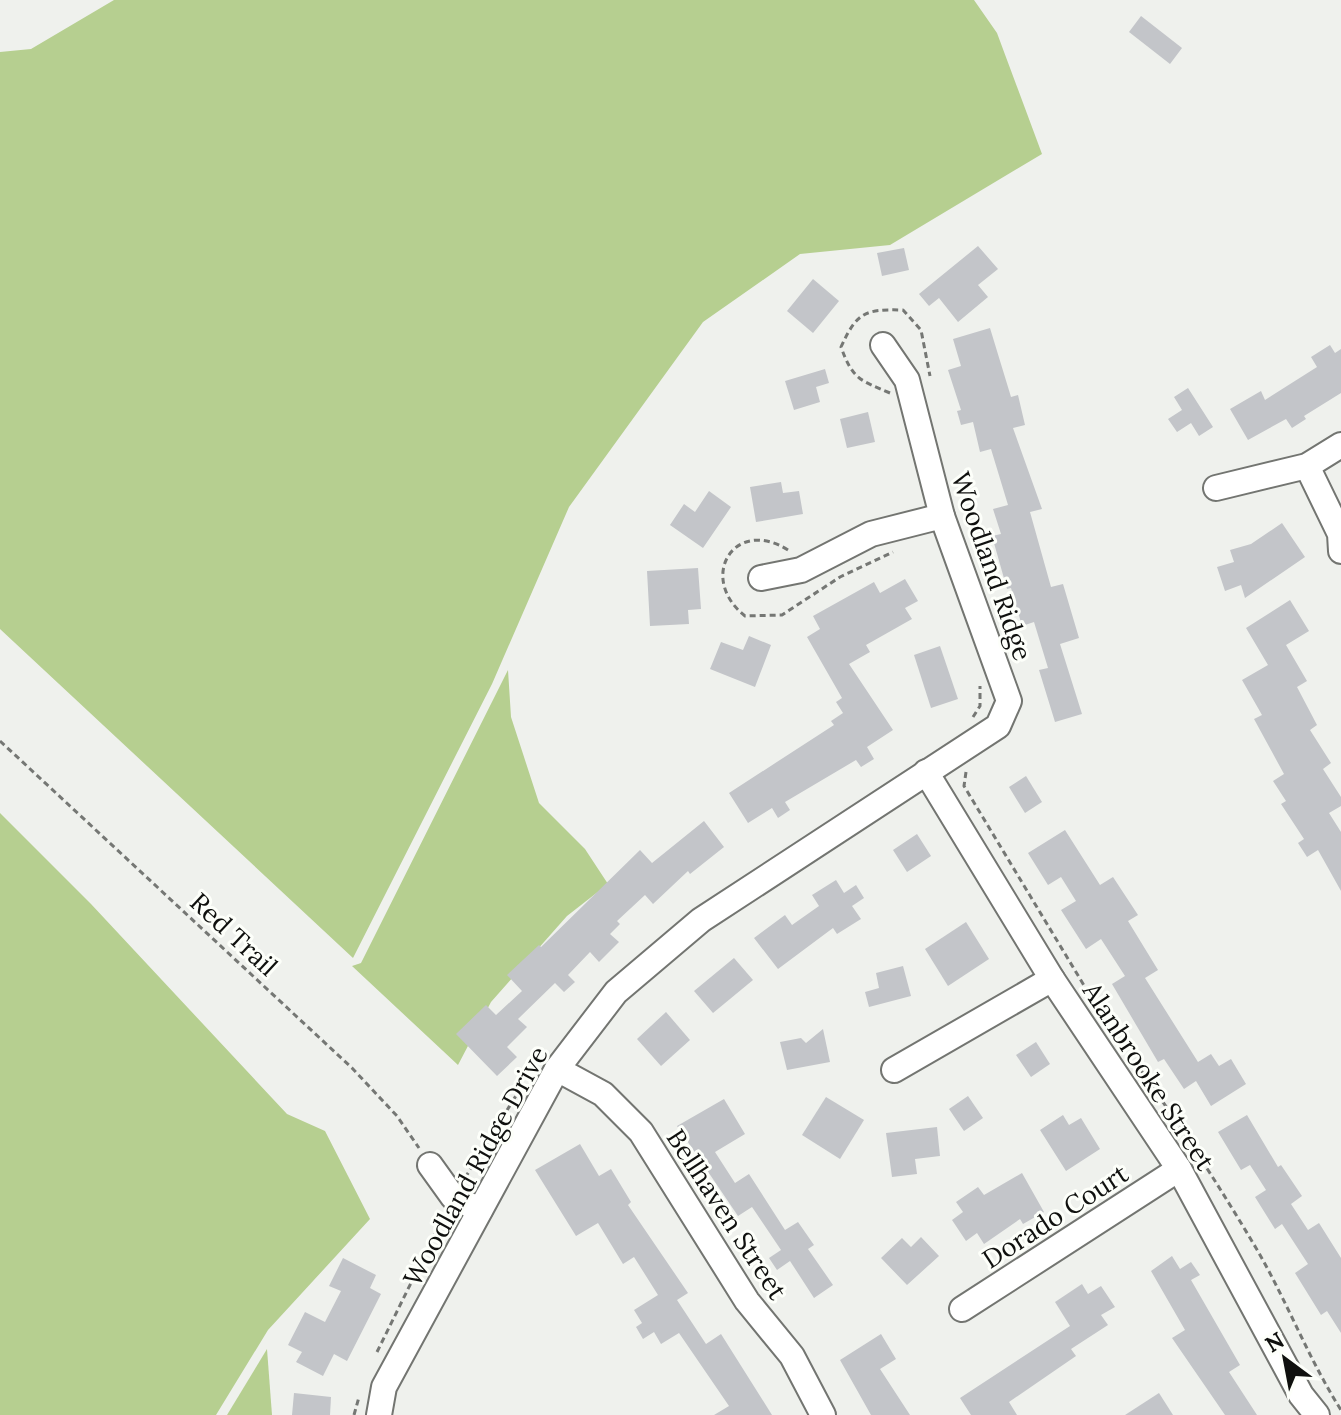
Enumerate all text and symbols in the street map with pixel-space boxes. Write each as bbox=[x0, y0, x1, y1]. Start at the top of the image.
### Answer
street label: Woodland Ridge bbox=[944, 467, 1040, 665]
street label: Red Trail bbox=[183, 885, 285, 983]
street label: Alanbrooke Street bbox=[1075, 975, 1222, 1176]
street label: Woodland Ridge Drive bbox=[395, 1040, 555, 1292]
street label: Bellhaven Street bbox=[660, 1123, 794, 1305]
street label: Dorado Court bbox=[976, 1157, 1134, 1275]
north arrow bbox=[1245, 1319, 1325, 1399]
text: N bbox=[1260, 1326, 1289, 1358]

